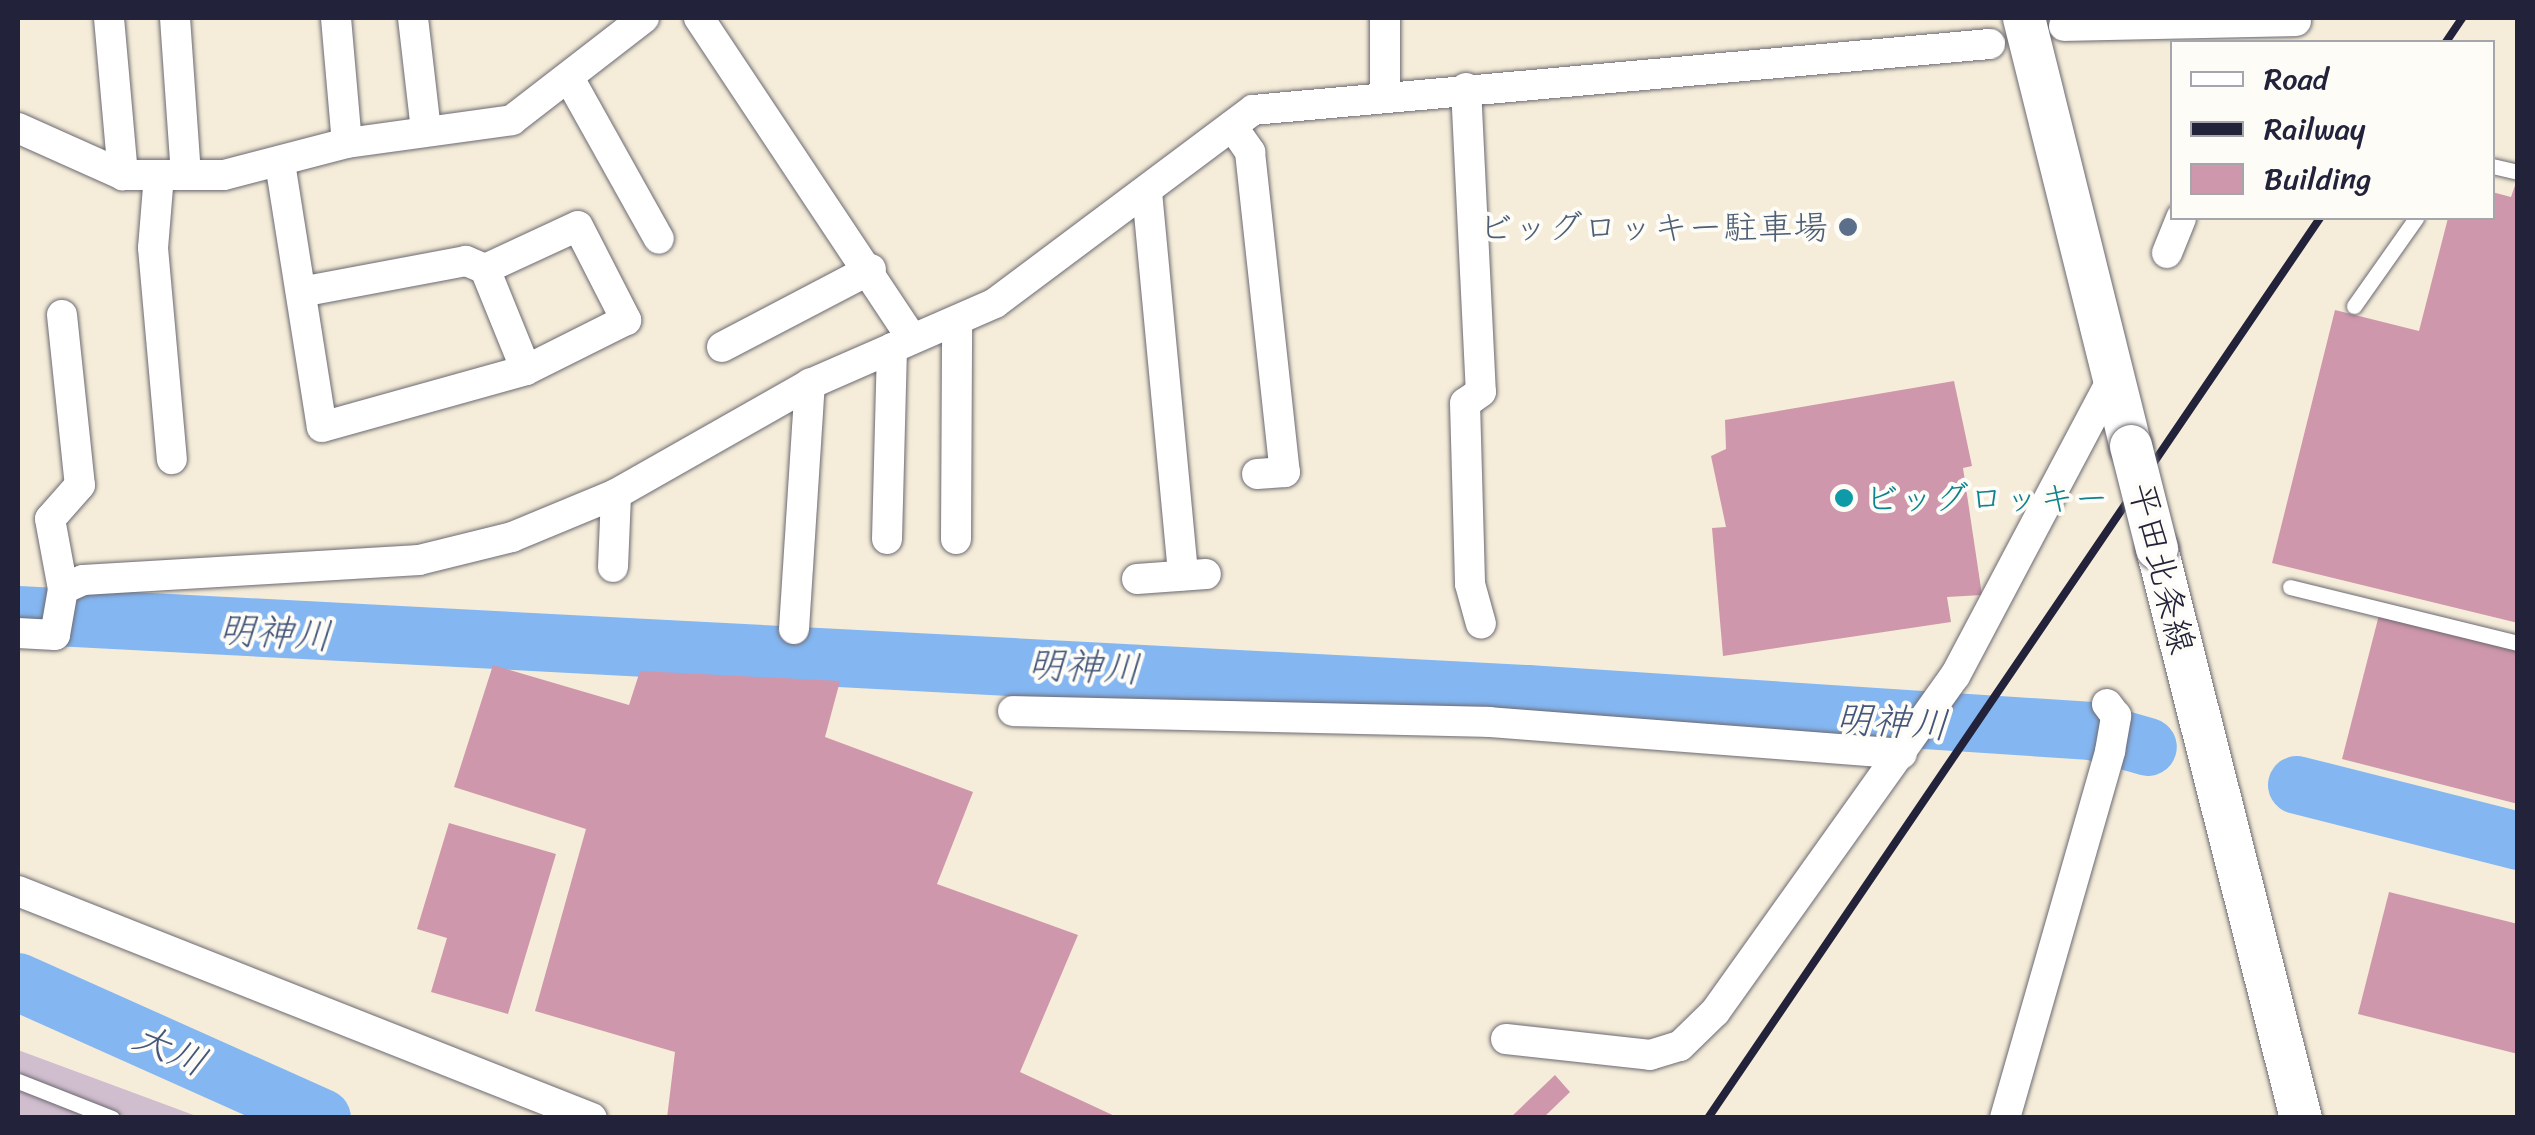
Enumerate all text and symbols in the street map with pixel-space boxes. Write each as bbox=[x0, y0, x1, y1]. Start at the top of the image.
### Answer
legend bbox=[2170, 40, 2495, 220]
text: Road bbox=[2264, 52, 2328, 106]
text: Railway bbox=[2264, 102, 2365, 156]
text: Building bbox=[2264, 152, 2371, 206]
place label: ビッグロッキー駐車場 bbox=[1478, 206, 1828, 248]
marker: ビッグロッキー駐車場 bbox=[1837, 216, 1859, 238]
place label: ビッグロッキー bbox=[1864, 477, 2109, 519]
street label: 平田北条線 bbox=[2120, 478, 2204, 658]
marker: ビッグロッキー bbox=[1833, 487, 1855, 509]
water label: 明神川 bbox=[217, 606, 333, 660]
water label: 明神川 bbox=[1026, 641, 1142, 693]
water label: 明神川 bbox=[1834, 695, 1950, 749]
water label: 大川 bbox=[126, 1014, 214, 1086]

